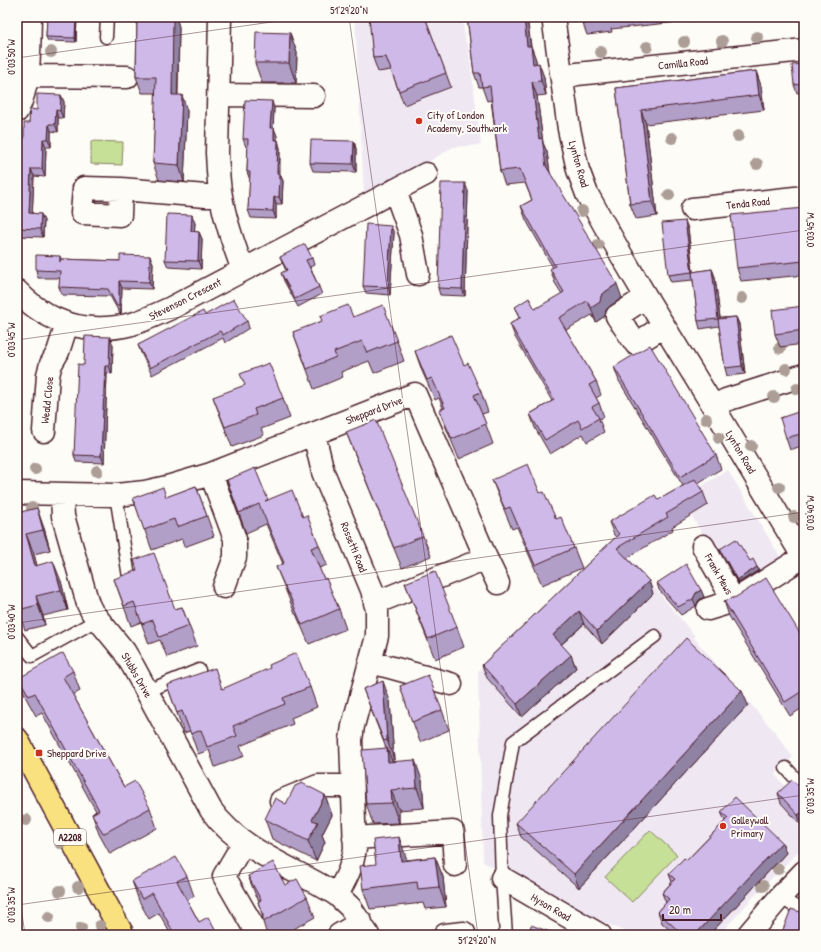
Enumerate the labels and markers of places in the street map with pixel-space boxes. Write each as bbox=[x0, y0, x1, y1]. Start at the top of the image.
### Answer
place label: City of London Academy, Southwark bbox=[427, 108, 507, 135]
marker: City of London Academy, Southwark bbox=[414, 116, 424, 126]
place label: Sheppard Drive bbox=[47, 746, 107, 760]
marker: Sheppard Drive bbox=[34, 748, 44, 758]
place label: Galleywall Primary bbox=[731, 813, 769, 840]
marker: Galleywall Primary bbox=[718, 821, 728, 831]

